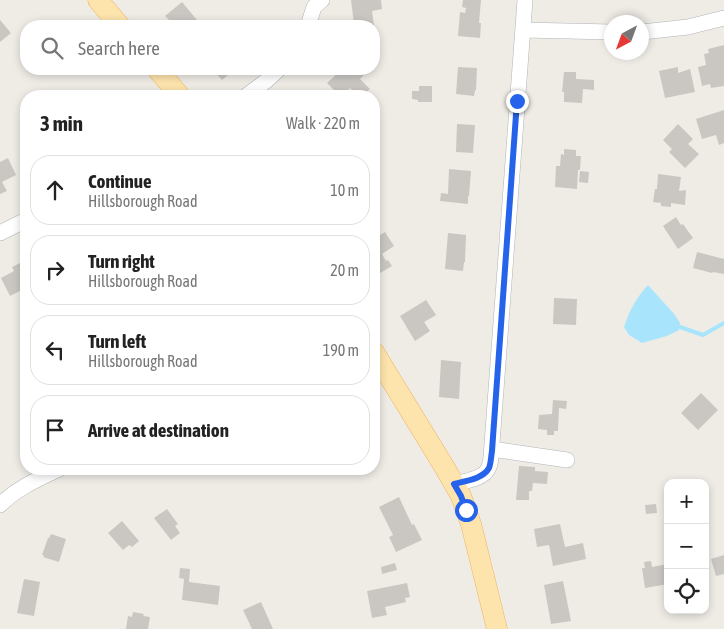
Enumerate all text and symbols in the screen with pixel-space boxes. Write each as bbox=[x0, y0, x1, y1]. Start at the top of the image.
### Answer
north arrow bbox=[604, 15, 649, 60]
search box bbox=[20, 20, 380, 75]
icon: search bbox=[38, 34, 66, 62]
text: Search here bbox=[78, 37, 160, 59]
route end bbox=[506, 90, 529, 113]
text: 3 min bbox=[40, 111, 83, 135]
text: Walk · 220 m bbox=[286, 114, 360, 132]
text: Continue bbox=[88, 170, 152, 192]
icon: ahead bbox=[41, 176, 69, 204]
text: 10 m bbox=[330, 181, 359, 199]
text: Hillsborough Road bbox=[88, 192, 198, 210]
text: Turn right bbox=[88, 250, 155, 272]
icon: right bbox=[41, 256, 69, 284]
text: 20 m bbox=[330, 261, 359, 279]
text: Hillsborough Road bbox=[88, 272, 198, 290]
text: Turn left bbox=[88, 330, 146, 352]
icon: left bbox=[41, 336, 69, 364]
text: 190 m bbox=[323, 341, 359, 359]
text: Hillsborough Road bbox=[88, 352, 198, 370]
icon: arrive bbox=[41, 416, 69, 444]
text: Arrive at destination bbox=[88, 419, 229, 441]
map controls bbox=[664, 479, 709, 614]
button: + bbox=[664, 479, 709, 524]
route start bbox=[455, 499, 478, 522]
button: − bbox=[664, 524, 709, 569]
button: locate bbox=[664, 569, 709, 614]

